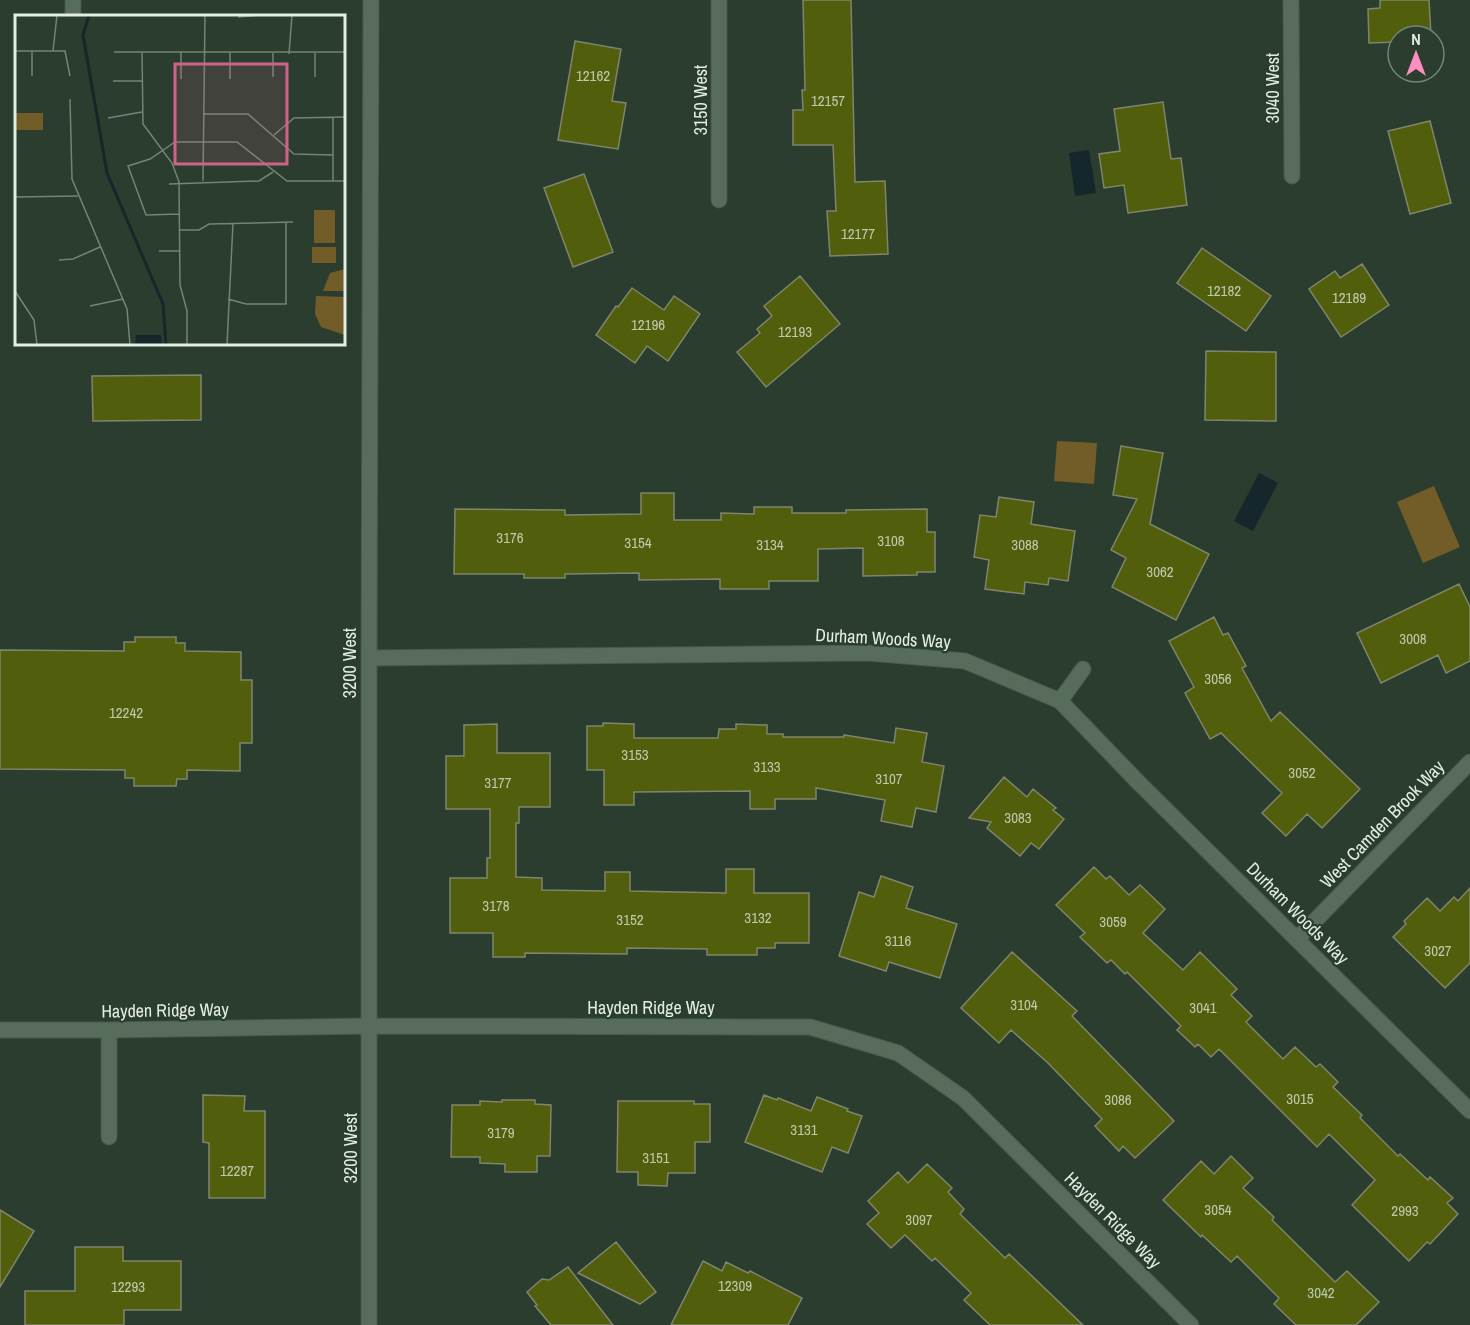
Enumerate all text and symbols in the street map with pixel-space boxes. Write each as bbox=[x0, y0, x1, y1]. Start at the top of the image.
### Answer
inset map bbox=[15, 15, 345, 345]
north arrow bbox=[1386, 24, 1446, 84]
text: N bbox=[1411, 28, 1421, 50]
street label: 3040 West bbox=[1260, 53, 1285, 123]
house number: 12162 bbox=[576, 65, 610, 86]
street label: 3150 West bbox=[688, 65, 713, 135]
house number: 12157 bbox=[811, 90, 845, 111]
house number: 12177 bbox=[841, 223, 875, 244]
house number: 12182 bbox=[1207, 280, 1241, 301]
house number: 12189 bbox=[1332, 287, 1366, 308]
house number: 12196 bbox=[631, 314, 665, 335]
house number: 12193 bbox=[778, 321, 812, 342]
house number: 3176 bbox=[496, 527, 524, 548]
house number: 3108 bbox=[877, 530, 905, 551]
house number: 3154 bbox=[624, 532, 652, 553]
house number: 3134 bbox=[756, 534, 784, 555]
house number: 3088 bbox=[1011, 534, 1039, 555]
house number: 3062 bbox=[1146, 561, 1174, 582]
street label: Durham Woods Way bbox=[815, 622, 952, 654]
street label: 3200 West bbox=[337, 628, 362, 698]
house number: 3008 bbox=[1399, 628, 1427, 649]
house number: 3056 bbox=[1204, 668, 1232, 689]
house number: 12242 bbox=[109, 702, 143, 723]
house number: 3153 bbox=[621, 744, 649, 765]
street label: West Camden Brook Way bbox=[1314, 754, 1450, 893]
house number: 3133 bbox=[753, 756, 781, 777]
house number: 3052 bbox=[1288, 762, 1316, 783]
house number: 3107 bbox=[875, 768, 903, 789]
house number: 3177 bbox=[484, 772, 512, 793]
house number: 3083 bbox=[1004, 807, 1032, 828]
street label: Durham Woods Way bbox=[1241, 856, 1355, 970]
house number: 3178 bbox=[482, 895, 510, 916]
house number: 3132 bbox=[744, 907, 772, 928]
house number: 3152 bbox=[616, 909, 644, 930]
house number: 3059 bbox=[1099, 911, 1127, 932]
house number: 3116 bbox=[885, 930, 911, 951]
house number: 3027 bbox=[1424, 940, 1452, 961]
house number: 3104 bbox=[1010, 994, 1038, 1015]
street label: Hayden Ridge Way bbox=[587, 995, 715, 1020]
street label: Hayden Ridge Way bbox=[101, 996, 230, 1024]
house number: 3041 bbox=[1189, 997, 1217, 1018]
house number: 3015 bbox=[1286, 1088, 1314, 1109]
house number: 3086 bbox=[1104, 1089, 1132, 1110]
street label: 3200 West bbox=[338, 1113, 363, 1183]
house number: 3131 bbox=[790, 1119, 818, 1140]
house number: 3179 bbox=[487, 1122, 515, 1143]
house number: 3151 bbox=[642, 1147, 670, 1168]
house number: 12287 bbox=[220, 1160, 254, 1181]
street label: Hayden Ridge Way bbox=[1059, 1166, 1167, 1274]
house number: 3054 bbox=[1204, 1199, 1232, 1220]
house number: 2993 bbox=[1391, 1200, 1419, 1221]
house number: 3097 bbox=[905, 1209, 933, 1230]
house number: 12309 bbox=[718, 1275, 752, 1296]
house number: 12293 bbox=[111, 1276, 145, 1297]
house number: 3042 bbox=[1307, 1282, 1335, 1303]

